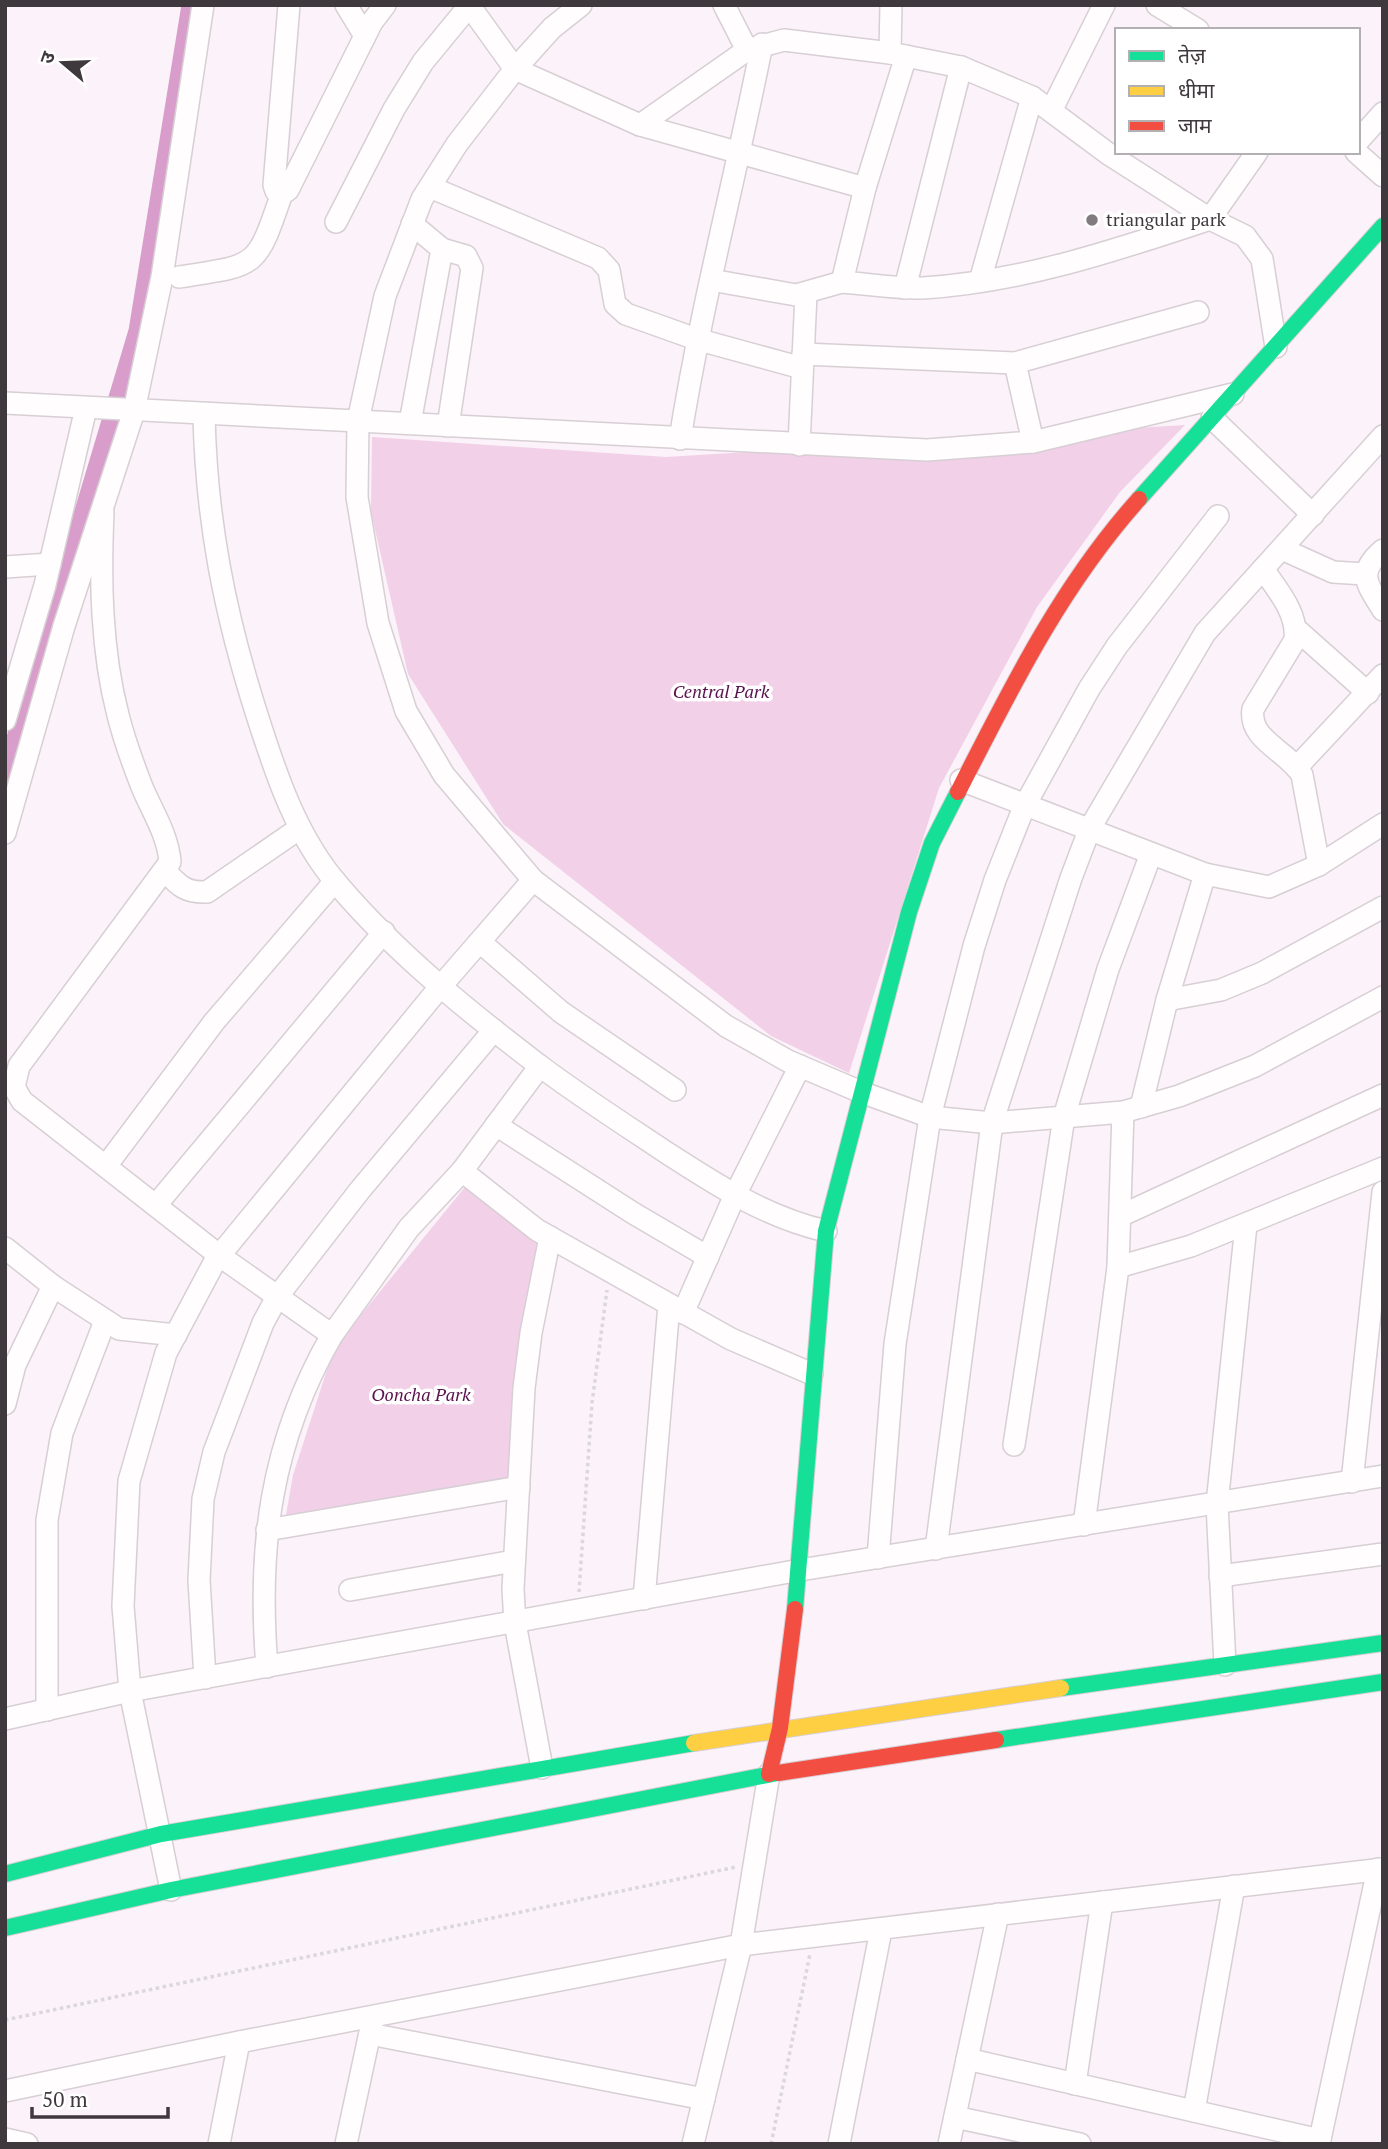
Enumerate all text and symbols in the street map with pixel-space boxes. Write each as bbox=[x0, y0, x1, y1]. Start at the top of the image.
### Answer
north arrow bbox=[28, 28, 98, 98]
legend bbox=[1115, 28, 1360, 154]
text: तेज़ bbox=[1178, 41, 1206, 69]
text: उ bbox=[33, 47, 60, 67]
text: धीमा bbox=[1178, 76, 1215, 104]
text: जाम bbox=[1178, 111, 1212, 139]
place label: triangular park bbox=[1106, 207, 1227, 231]
marker: triangular park bbox=[1084, 212, 1100, 228]
park label: Central Park bbox=[673, 679, 770, 703]
park label: Ooncha Park bbox=[371, 1382, 471, 1406]
scale bar bbox=[32, 2076, 168, 2120]
text: 50 m bbox=[42, 2085, 88, 2113]

